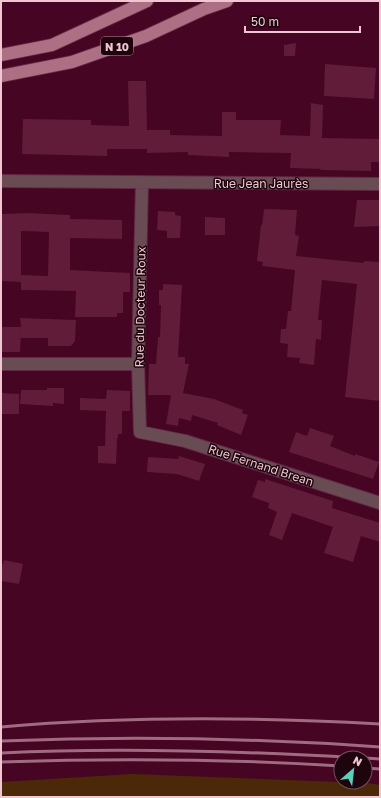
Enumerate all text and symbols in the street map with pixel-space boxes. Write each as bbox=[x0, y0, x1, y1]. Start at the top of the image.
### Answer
scale bar bbox=[245, 8, 360, 34]
text: 50 m bbox=[251, 14, 279, 29]
road number: N 10 bbox=[101, 37, 133, 55]
street label: Rue Jean Jaurès bbox=[214, 176, 308, 191]
street label: Rue du Docteur Roux bbox=[131, 246, 149, 367]
street label: Rue Fernand Brean bbox=[207, 441, 315, 489]
north arrow bbox=[333, 750, 373, 790]
text: N bbox=[351, 753, 365, 768]

